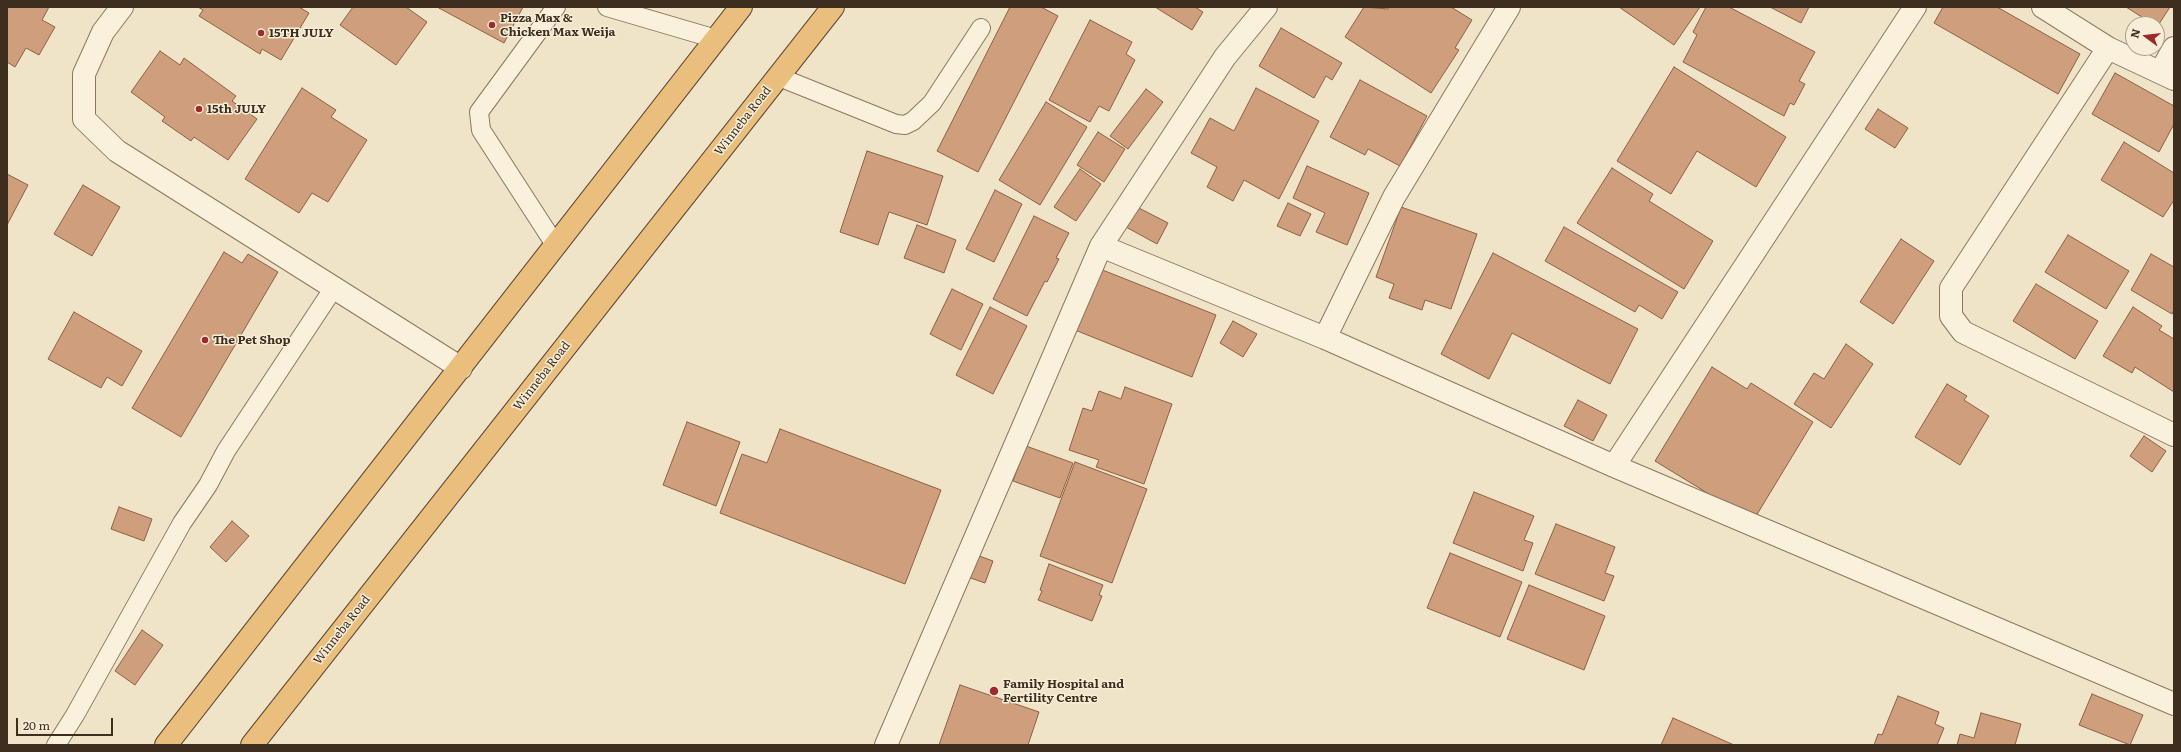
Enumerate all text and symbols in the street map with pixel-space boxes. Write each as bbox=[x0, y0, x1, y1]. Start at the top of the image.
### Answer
place label: Pizza Max & Chicken Max Weija bbox=[500, 11, 616, 39]
north arrow bbox=[2125, 16, 2165, 56]
marker: Pizza Max & Chicken Max Weija bbox=[487, 20, 497, 30]
place label: 15TH JULY bbox=[269, 26, 334, 40]
text: N bbox=[2125, 27, 2143, 40]
marker: 15TH JULY bbox=[256, 28, 266, 38]
street label: Winneba Road bbox=[712, 84, 774, 158]
place label: 15th JULY bbox=[207, 102, 266, 116]
marker: 15th JULY bbox=[194, 104, 204, 114]
place label: The Pet Shop bbox=[213, 333, 290, 347]
marker: The Pet Shop bbox=[200, 335, 210, 345]
street label: Winneba Road bbox=[511, 339, 573, 413]
street label: Winneba Road bbox=[311, 593, 373, 667]
place label: Family Hospital and Fertility Centre bbox=[1003, 677, 1124, 705]
marker: Family Hospital and Fertility Centre bbox=[988, 685, 1000, 697]
scale bar bbox=[18, 710, 115, 736]
text: 20 m bbox=[23, 716, 50, 734]

